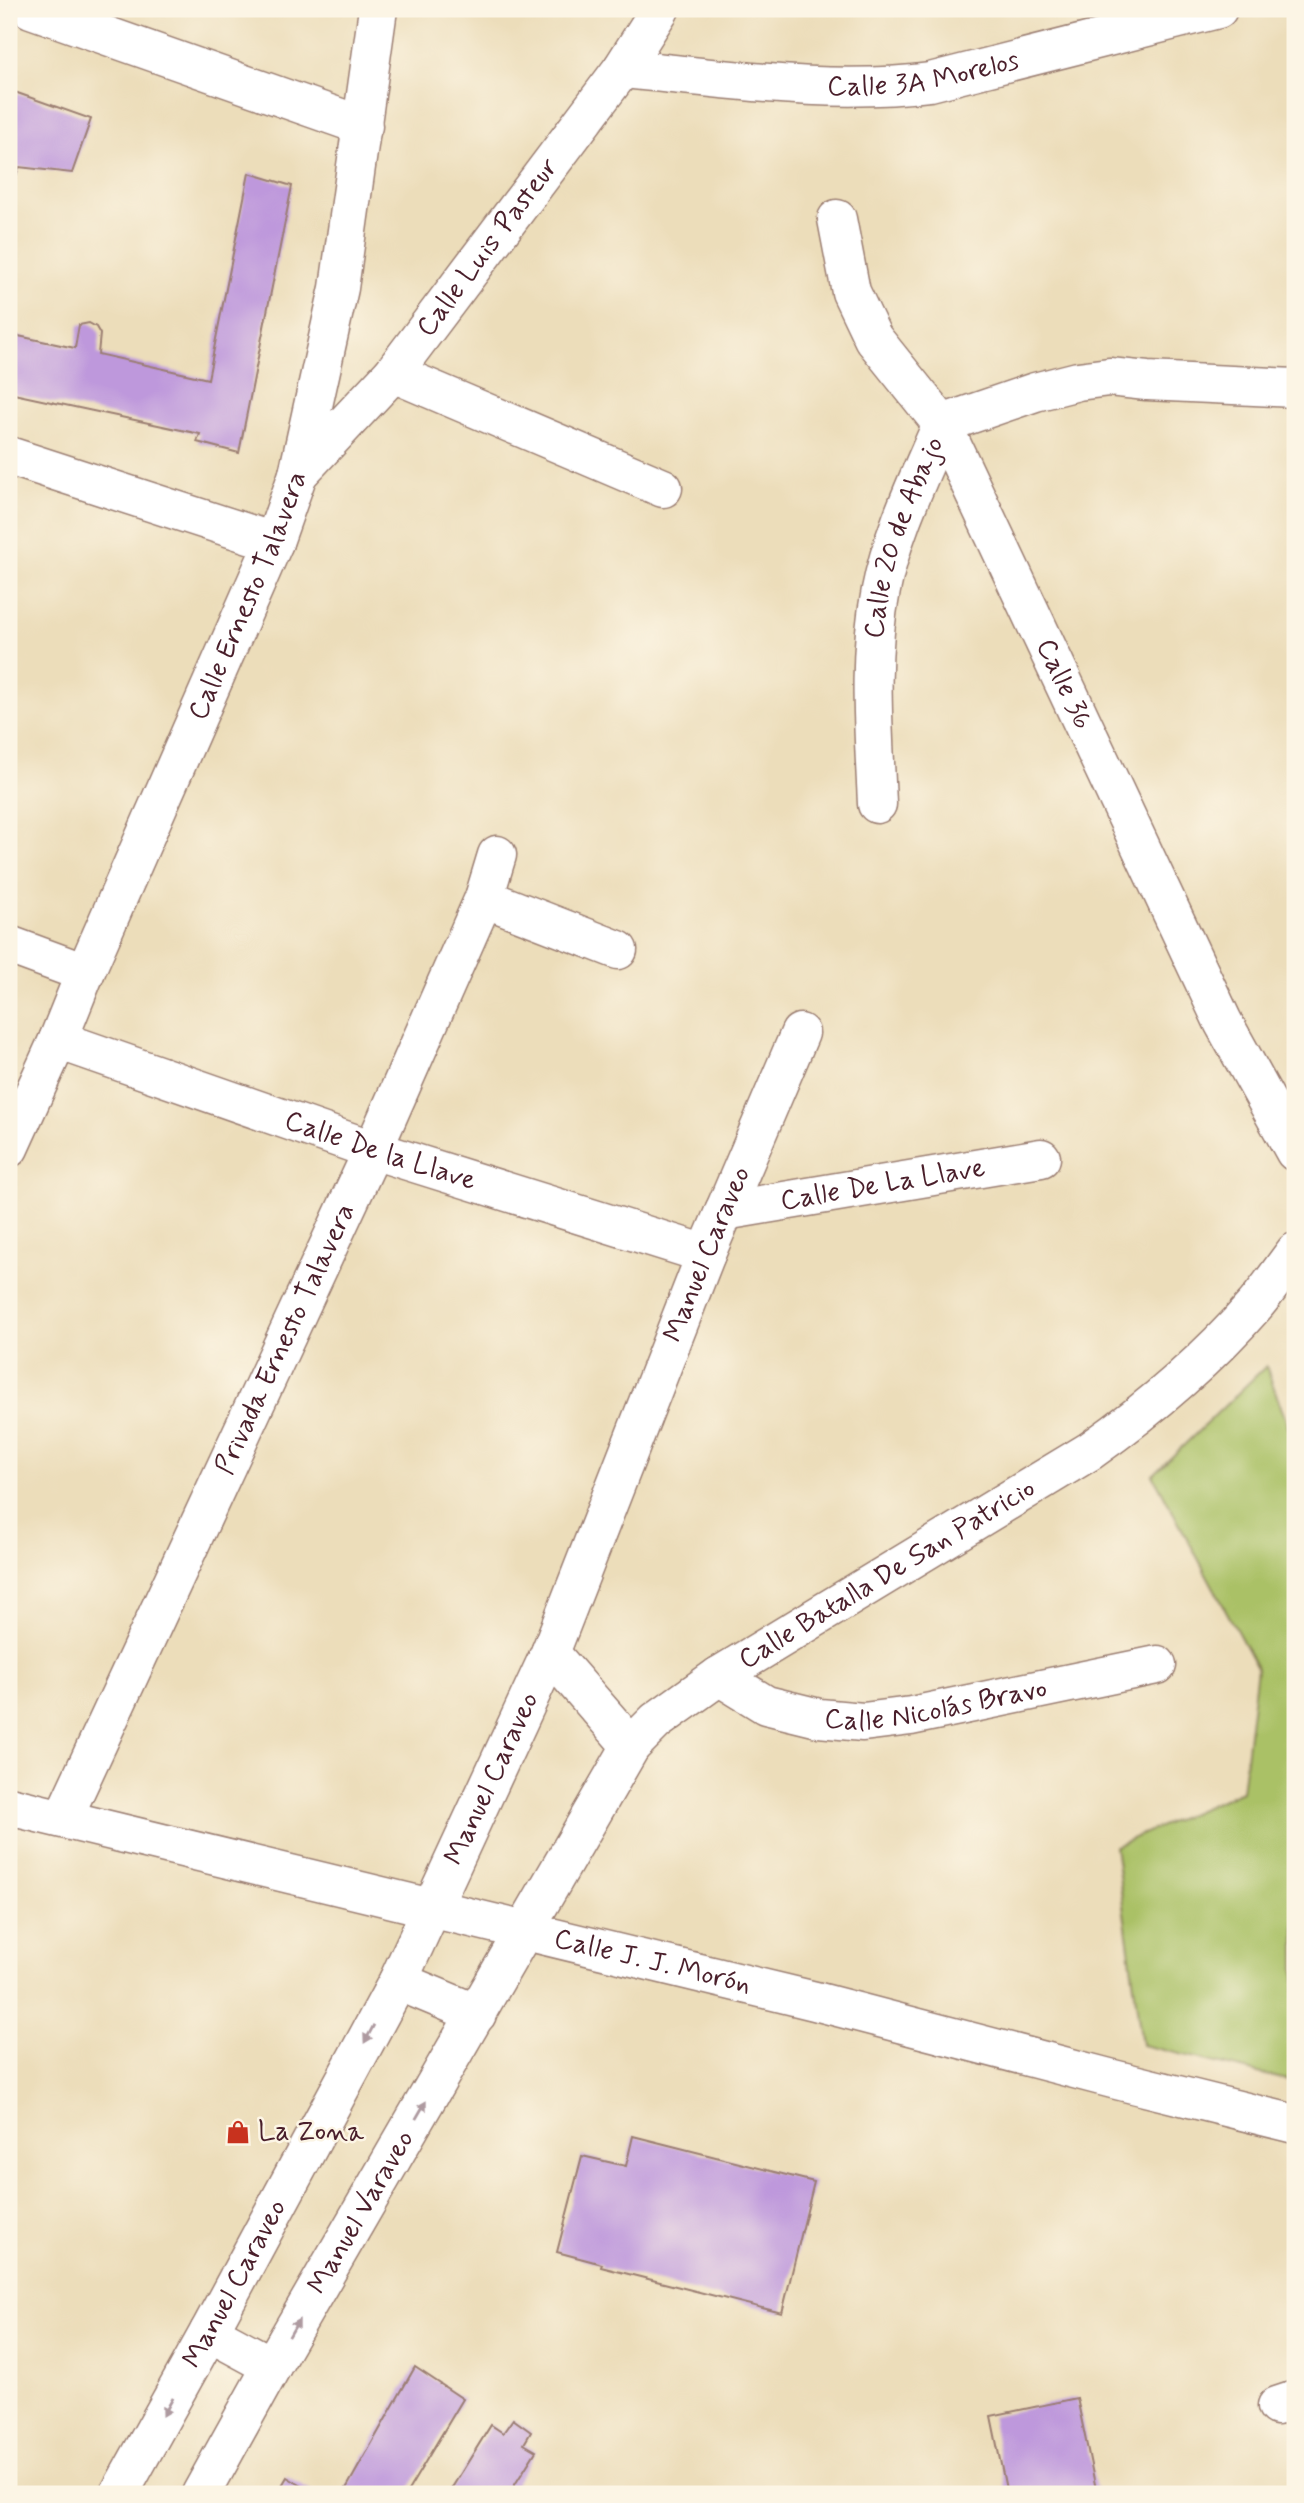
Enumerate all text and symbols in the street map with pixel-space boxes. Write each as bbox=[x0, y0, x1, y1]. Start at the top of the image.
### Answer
street label: Calle 3A Morelos bbox=[827, 42, 1023, 105]
street label: Calle Luis Pasteur bbox=[408, 150, 567, 344]
street label: Calle 20 de Abajo bbox=[856, 431, 953, 640]
street label: Calle Ernesto Talavera bbox=[180, 466, 316, 726]
street label: Calle 36 bbox=[1027, 633, 1101, 735]
street label: Calle De la Llave bbox=[280, 1102, 481, 1200]
street label: Calle De La Llave bbox=[778, 1149, 988, 1220]
street label: Manuel Caraveo bbox=[655, 1161, 760, 1348]
street label: Privada Ernesto Talavera bbox=[206, 1198, 364, 1481]
street label: Calle Batalla De San Patricio bbox=[732, 1470, 1042, 1678]
street label: Calle Nicolás Bravo bbox=[823, 1670, 1050, 1741]
street label: Manuel Caraveo bbox=[436, 1686, 548, 1871]
street label: Calle J. J. Morón bbox=[550, 1920, 755, 2003]
one-way arrow bbox=[363, 2024, 375, 2044]
one-way arrow bbox=[415, 2100, 427, 2120]
place label: La Zona bbox=[258, 2114, 364, 2151]
shop icon: La Zona bbox=[224, 2118, 252, 2146]
street label: Manuel Varaveo bbox=[299, 2124, 423, 2301]
street label: Manuel Caraveo bbox=[174, 2193, 295, 2375]
one-way arrow bbox=[288, 2318, 300, 2337]
one-way arrow bbox=[162, 2397, 174, 2417]

